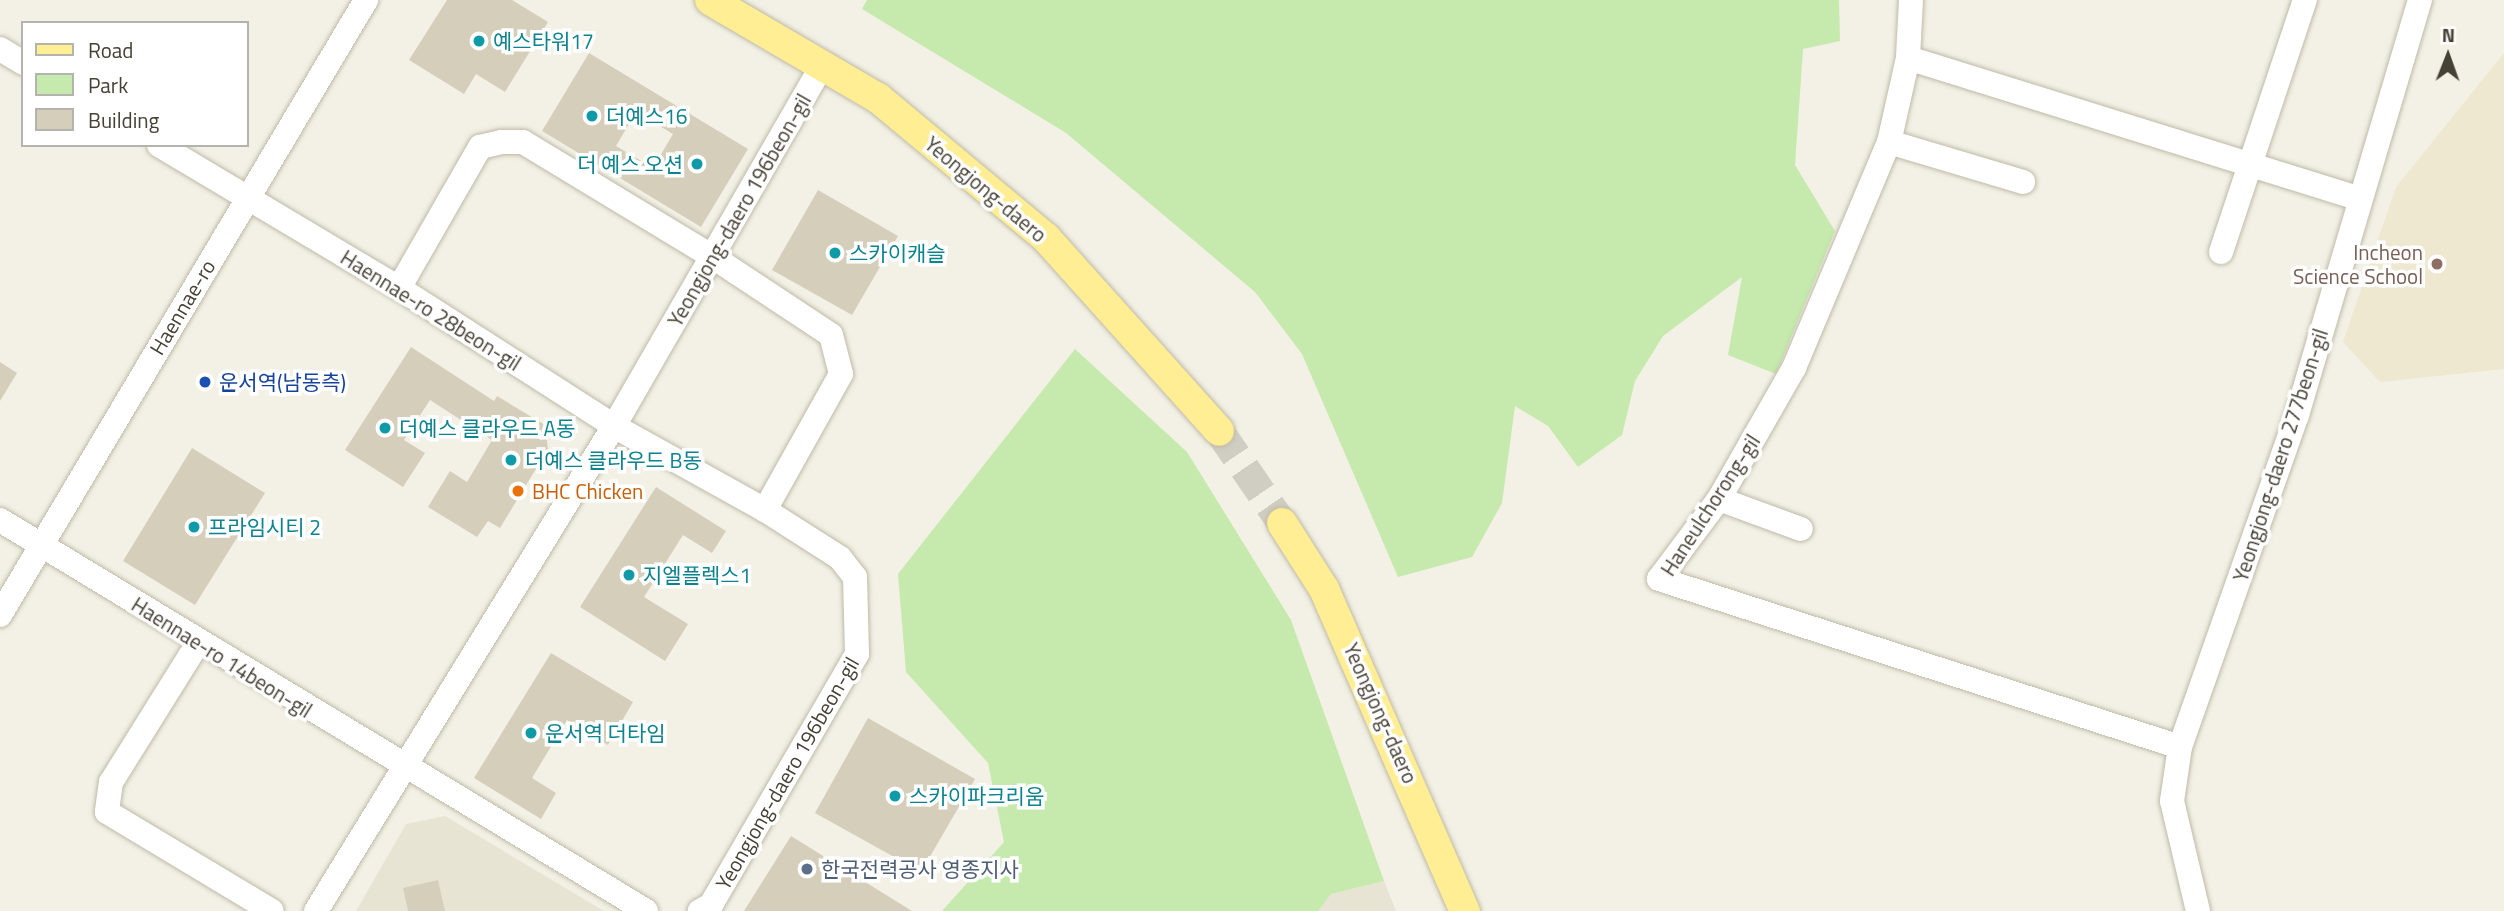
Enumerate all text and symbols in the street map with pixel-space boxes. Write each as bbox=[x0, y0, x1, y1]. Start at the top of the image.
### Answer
text: N bbox=[2442, 20, 2455, 49]
legend bbox=[21, 21, 248, 147]
north arrow bbox=[2413, 21, 2483, 91]
place label: 예스타워17 bbox=[493, 28, 594, 54]
marker: 예스타워17 bbox=[471, 33, 487, 49]
text: Road bbox=[88, 34, 133, 66]
text: Park bbox=[88, 69, 128, 101]
street label: Yeongjong-daero 196beon-gil bbox=[662, 89, 816, 331]
place label: 더예스16 bbox=[606, 103, 687, 129]
text: Building bbox=[88, 104, 159, 136]
marker: 더예스16 bbox=[584, 108, 600, 124]
street label: Yeongjong-daero bbox=[920, 131, 1052, 247]
place label: 더 예스 오션 bbox=[577, 151, 683, 177]
marker: 더 예스 오션 bbox=[689, 156, 705, 172]
place label: Incheon Science School bbox=[2293, 239, 2423, 289]
place label: 스카이캐슬 bbox=[849, 240, 946, 266]
street label: Haennae-ro 28beon-gil bbox=[336, 244, 526, 376]
marker: 스카이캐슬 bbox=[827, 245, 843, 261]
street label: Haennae-ro bbox=[144, 255, 220, 359]
marker: Incheon Science School bbox=[2429, 256, 2445, 272]
street label: Yeongjong-daero 277beon-gil bbox=[2227, 325, 2333, 585]
place label: 운서역(남동측) bbox=[219, 369, 346, 395]
marker: 운서역(남동측) bbox=[197, 374, 213, 390]
place label: 더예스 클라우드 A동 bbox=[399, 415, 575, 441]
marker: 더예스 클라우드 A동 bbox=[377, 420, 393, 436]
street label: Haneulchorong-gil bbox=[1655, 430, 1765, 580]
place label: 더예스 클라우드 B동 bbox=[525, 447, 702, 473]
marker: 더예스 클라우드 B동 bbox=[503, 452, 519, 468]
place label: BHC Chicken bbox=[532, 478, 643, 504]
marker: BHC Chicken bbox=[510, 483, 526, 499]
place label: 프라임시티 2 bbox=[208, 514, 321, 540]
marker: 프라임시티 2 bbox=[186, 519, 202, 535]
place label: 지엘플렉스1 bbox=[643, 562, 751, 588]
marker: 지엘플렉스1 bbox=[621, 567, 637, 583]
street label: Haennae-ro 14beon-gil bbox=[127, 591, 317, 723]
street label: Yeongjong-daero bbox=[1339, 639, 1423, 787]
street label: Yeongjong-daero 196beon-gil bbox=[710, 652, 864, 894]
place label: 운서역 더타임 bbox=[545, 720, 666, 746]
marker: 운서역 더타임 bbox=[523, 725, 539, 741]
place label: 스카이파크리움 bbox=[909, 783, 1044, 809]
marker: 스카이파크리움 bbox=[887, 788, 903, 804]
place label: 한국전력공사 영종지사 bbox=[821, 856, 1019, 882]
marker: 한국전력공사 영종지사 bbox=[799, 861, 815, 877]

